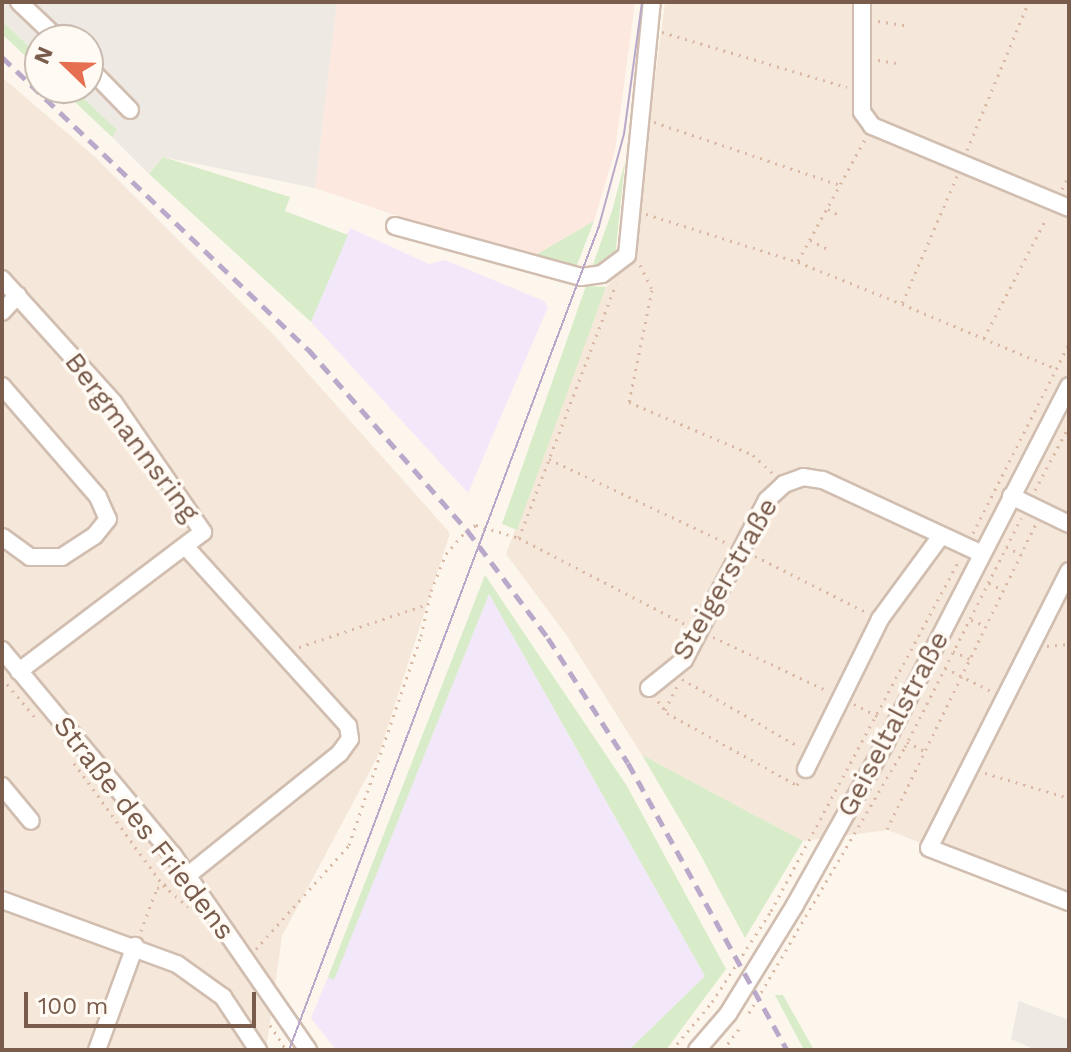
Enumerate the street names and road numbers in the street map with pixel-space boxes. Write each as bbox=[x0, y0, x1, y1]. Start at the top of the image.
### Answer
street label: Bergmannsring bbox=[57, 346, 207, 528]
street label: Steigerstraße bbox=[665, 492, 785, 666]
street label: Geiseltalstraße bbox=[830, 625, 956, 823]
street label: Straße des Friedens bbox=[46, 710, 242, 946]

